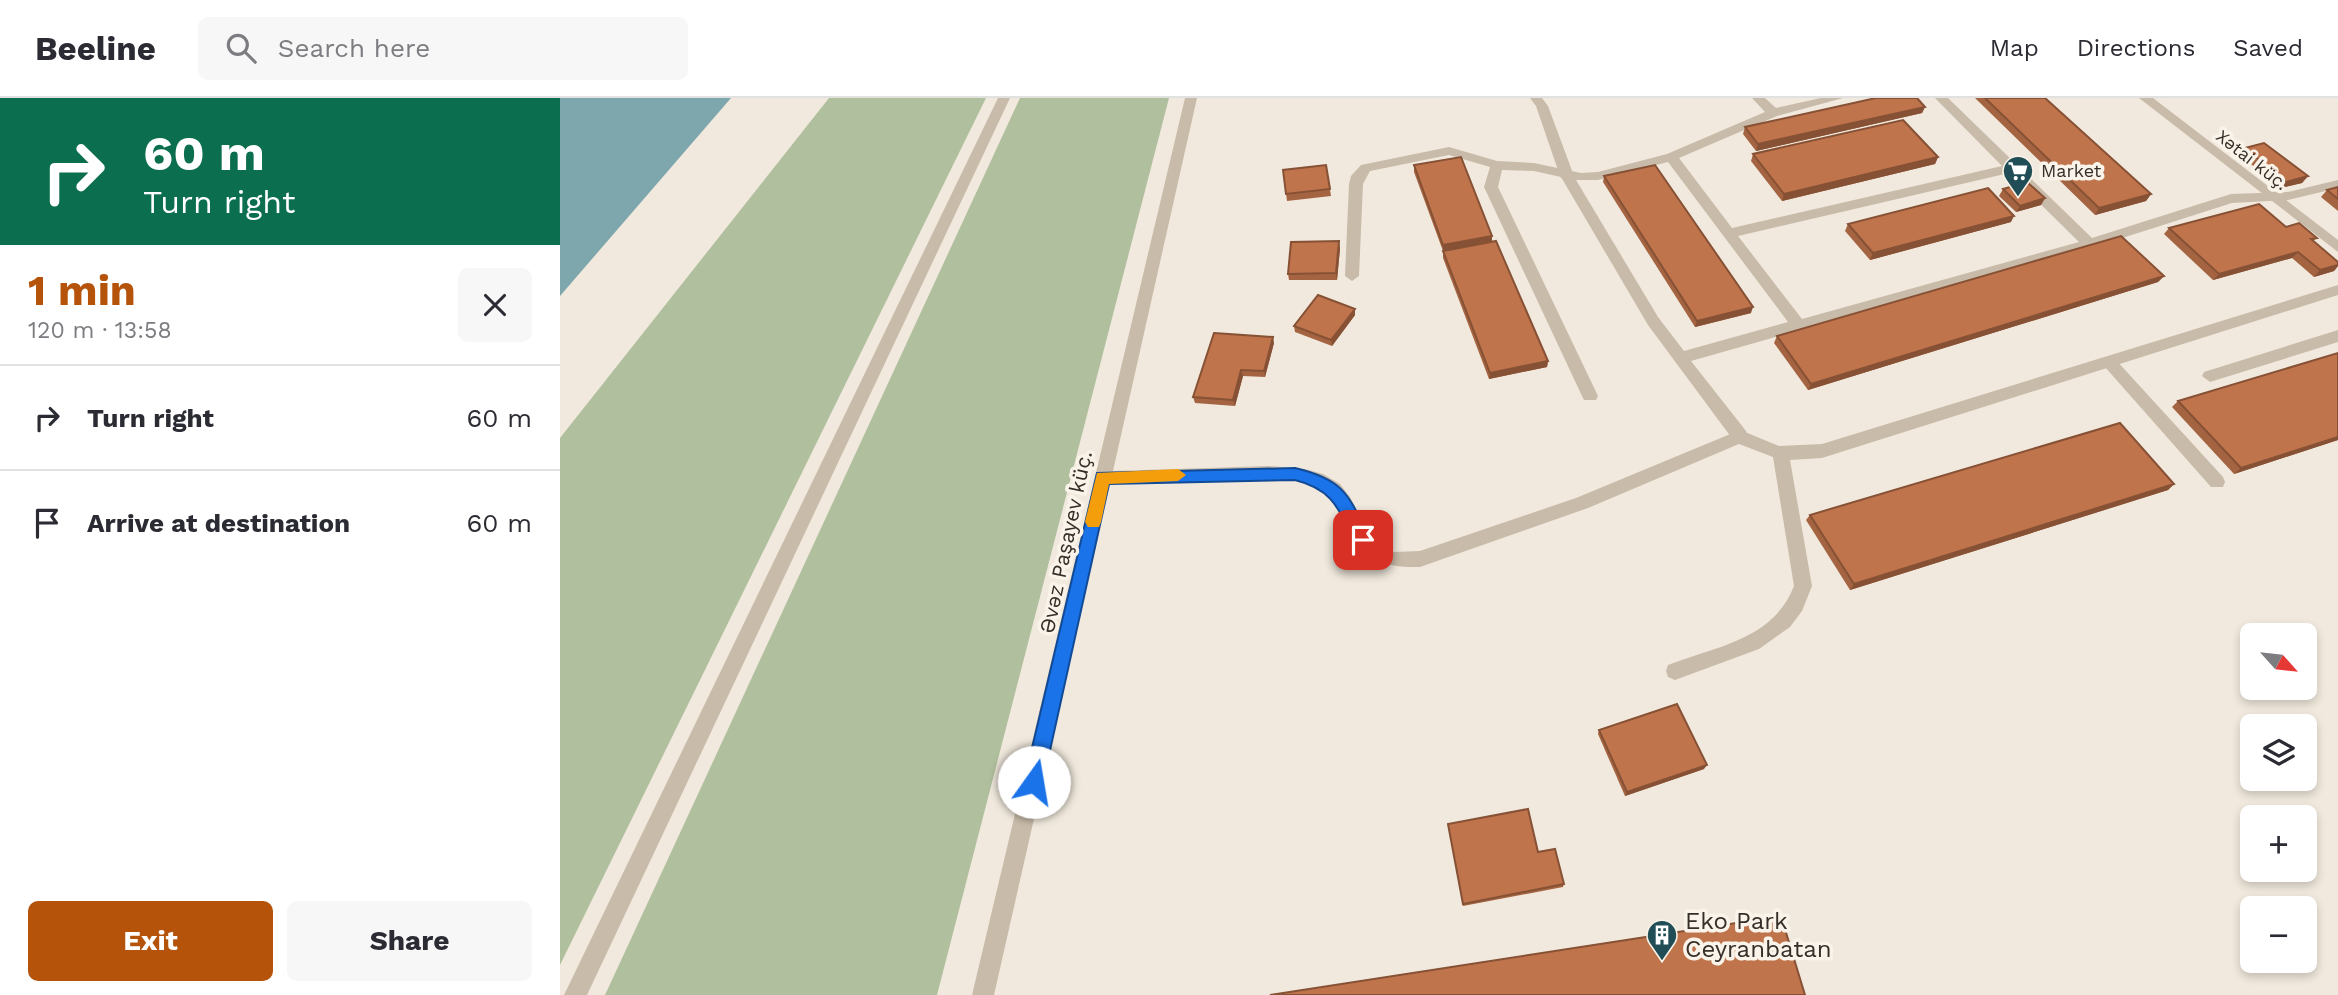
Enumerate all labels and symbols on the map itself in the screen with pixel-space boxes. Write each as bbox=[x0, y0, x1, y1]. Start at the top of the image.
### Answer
street label: Xətai küç. bbox=[2212, 125, 2292, 194]
supermarket icon: Market bbox=[2001, 154, 2035, 198]
place label: Market bbox=[2041, 160, 2102, 181]
street label: Əvəz Paşayev küç. bbox=[1034, 449, 1097, 635]
pin bbox=[1333, 510, 1393, 570]
north arrow bbox=[2240, 623, 2317, 700]
position arrow bbox=[997, 745, 1071, 819]
place label: Eko Park Ceyranbatan bbox=[1685, 907, 1832, 963]
building icon: Eko Park Ceyranbatan bbox=[1645, 918, 1679, 962]

